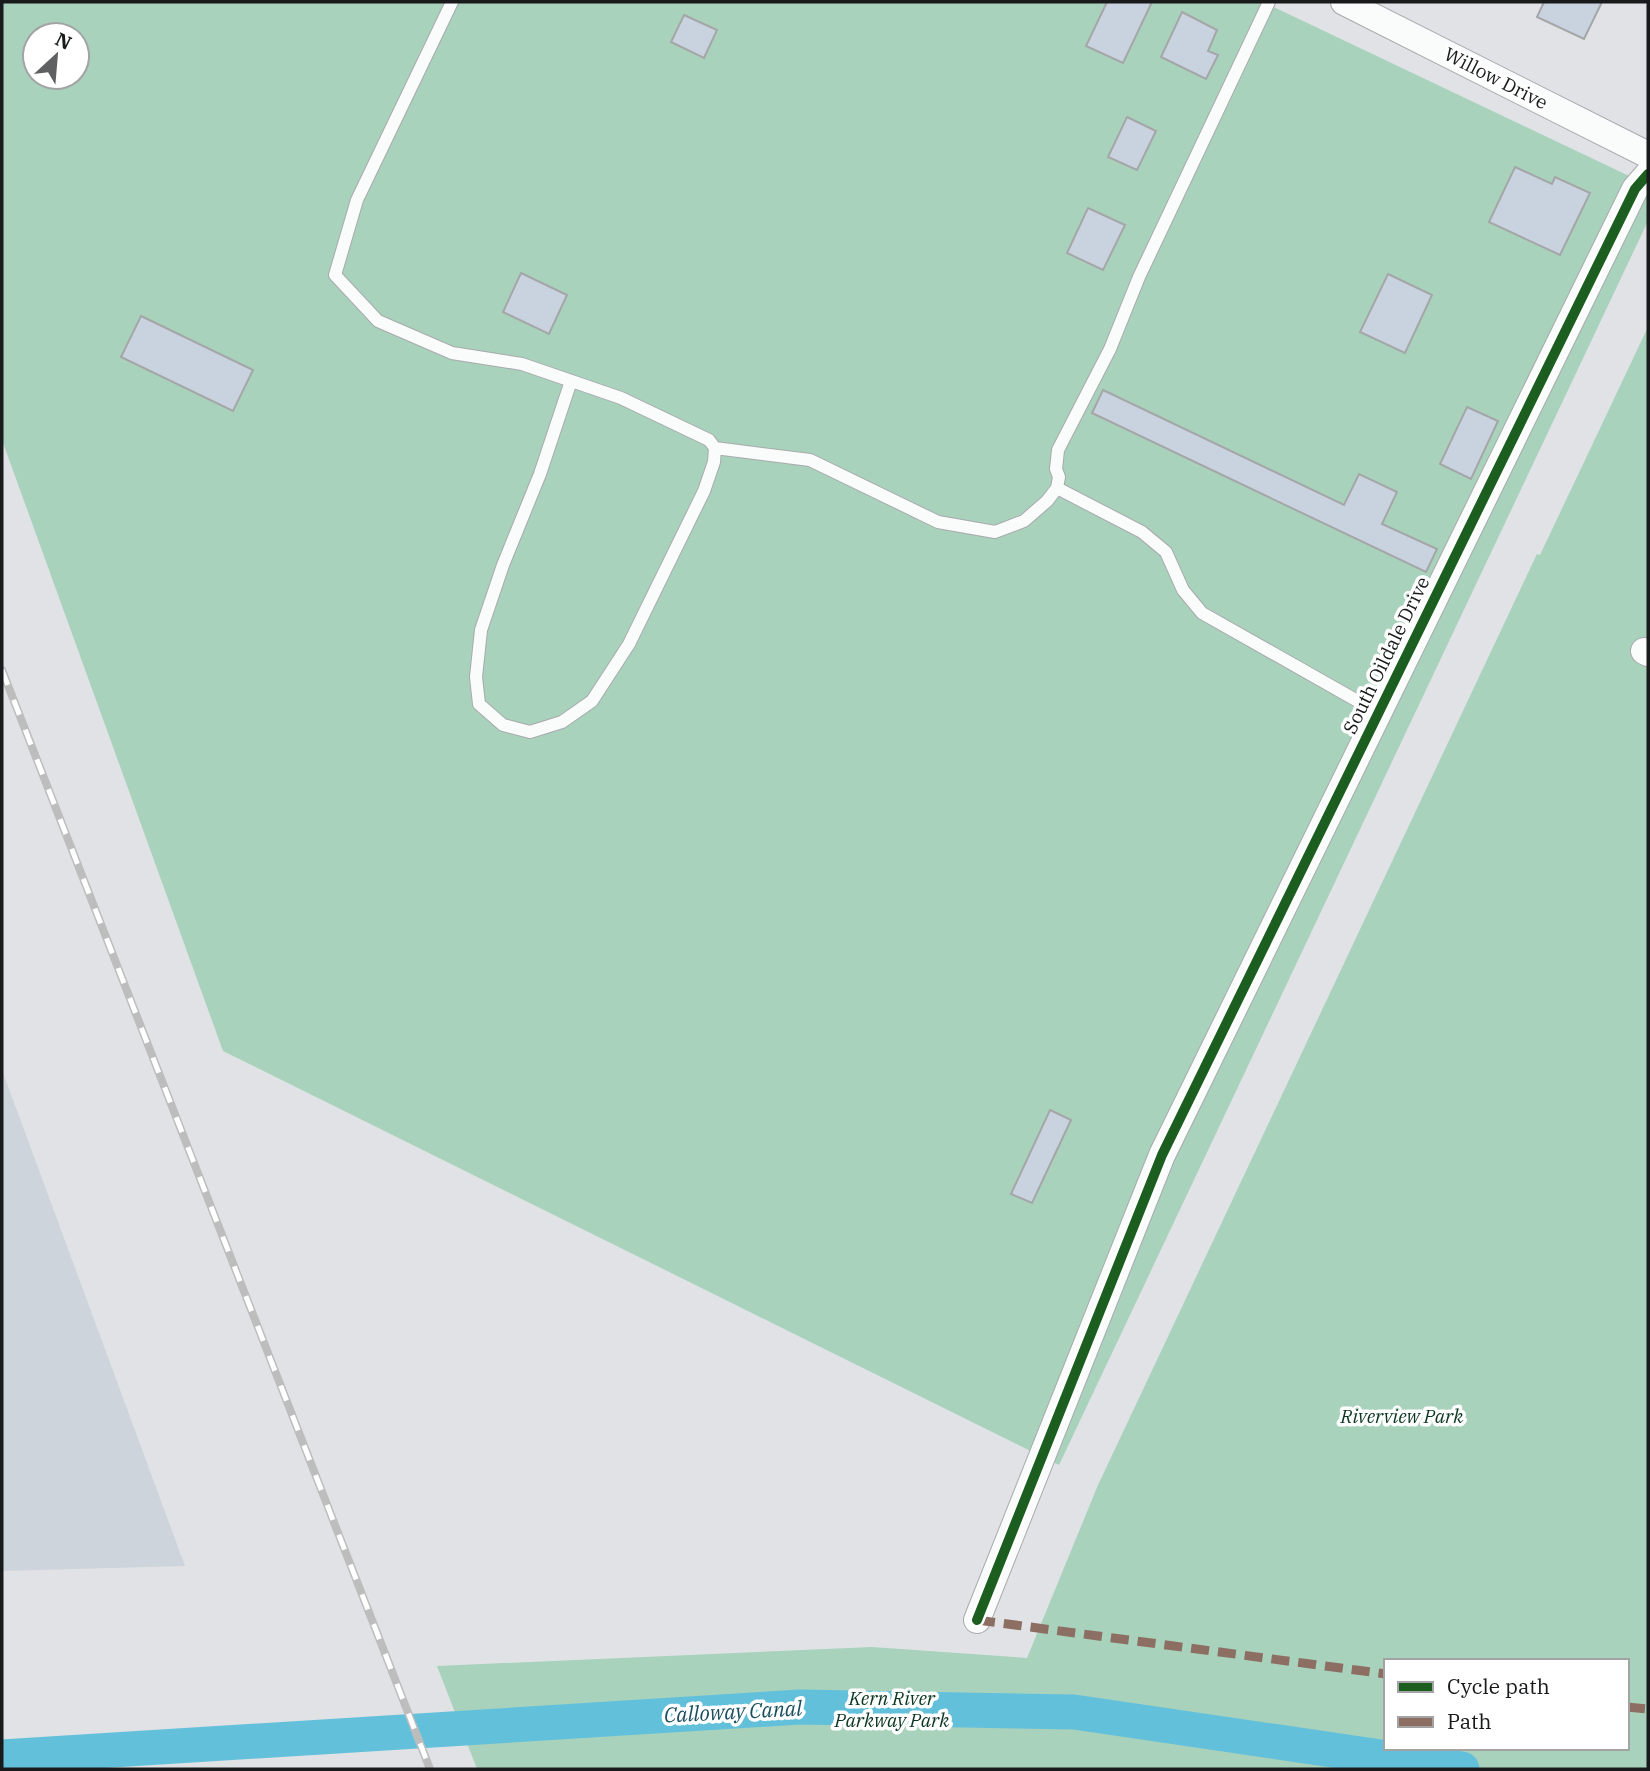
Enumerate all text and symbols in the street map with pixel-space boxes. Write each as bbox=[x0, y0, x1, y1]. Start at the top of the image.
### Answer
north arrow bbox=[21, 21, 91, 91]
text: N bbox=[51, 27, 75, 55]
street label: Willow Drive bbox=[1440, 42, 1552, 114]
street label: South Oildale Drive bbox=[1337, 572, 1435, 738]
park label: Riverview Park bbox=[1340, 1404, 1464, 1428]
legend bbox=[1384, 1659, 1629, 1750]
text: Cycle path bbox=[1447, 1672, 1550, 1700]
park label: Kern River Parkway Park bbox=[834, 1686, 950, 1732]
water label: Calloway Canal bbox=[663, 1693, 804, 1729]
text: Path bbox=[1447, 1707, 1492, 1735]

